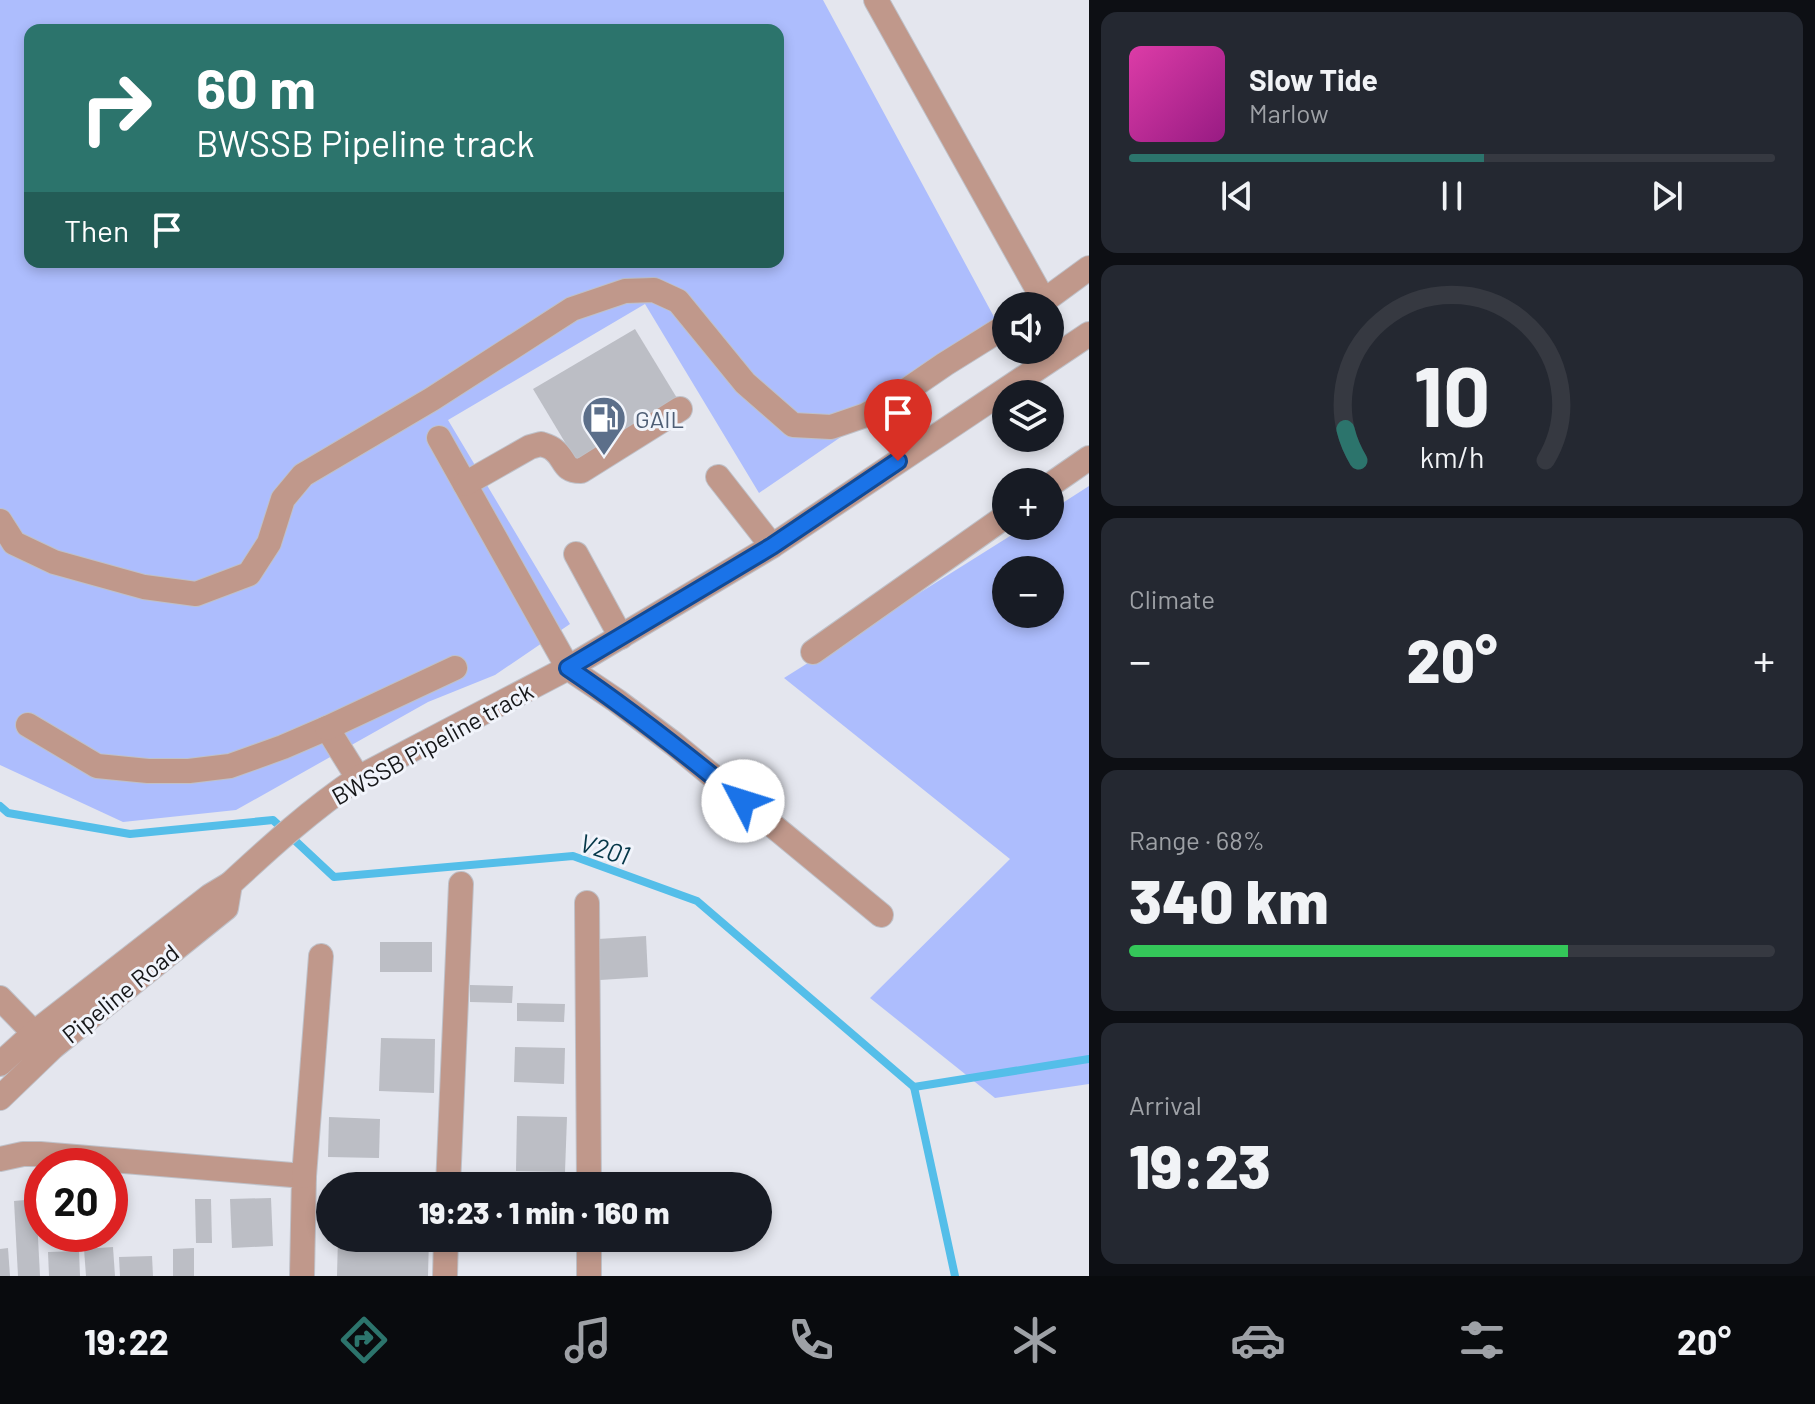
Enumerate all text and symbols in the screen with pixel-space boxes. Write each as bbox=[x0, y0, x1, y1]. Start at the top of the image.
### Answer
text: 60 m bbox=[196, 53, 316, 120]
icon: right bbox=[64, 56, 168, 160]
text: Slow Tide bbox=[1249, 61, 1378, 97]
text: Marlow bbox=[1249, 97, 1329, 128]
text: BWSSB Pipeline track bbox=[196, 121, 535, 164]
icon: previous bbox=[1215, 174, 1259, 218]
icon: pause bbox=[1430, 174, 1474, 218]
icon: next bbox=[1645, 174, 1689, 218]
icon: arrive bbox=[145, 208, 189, 252]
text: Then bbox=[64, 212, 129, 248]
map controls bbox=[992, 292, 1064, 628]
button: sound bbox=[992, 292, 1064, 364]
text: 10 bbox=[1414, 344, 1490, 444]
pin bbox=[864, 379, 932, 461]
button: layers bbox=[992, 380, 1064, 452]
icon: arrive bbox=[876, 391, 920, 435]
fuel station icon: GAIL bbox=[580, 394, 628, 457]
place label: GAIL bbox=[635, 404, 684, 433]
text: km/h bbox=[1420, 439, 1484, 474]
button: + bbox=[992, 468, 1064, 540]
button: − bbox=[992, 556, 1064, 628]
text: Climate bbox=[1129, 583, 1215, 614]
text: 20° bbox=[1407, 623, 1497, 695]
text: − bbox=[1129, 633, 1151, 686]
text: + bbox=[1753, 633, 1775, 686]
street label: BWSSB Pipeline track bbox=[326, 676, 538, 810]
position arrow bbox=[701, 759, 785, 843]
text: Range · 68% bbox=[1129, 824, 1265, 855]
water label: V201 bbox=[576, 826, 634, 870]
text: 340 km bbox=[1129, 864, 1329, 936]
street label: Pipeline Road bbox=[56, 937, 184, 1049]
text: Arrival bbox=[1129, 1089, 1202, 1120]
text: 19:23 bbox=[1129, 1129, 1271, 1201]
speed limit sign: 20 bbox=[24, 1148, 128, 1252]
text: 19:23 · 1 min · 160 m bbox=[419, 1194, 669, 1230]
icon: directions bbox=[336, 1312, 392, 1368]
icon: music bbox=[560, 1312, 616, 1368]
icon: phone bbox=[783, 1312, 839, 1368]
icon: climate bbox=[1007, 1312, 1063, 1368]
icon: car bbox=[1230, 1312, 1286, 1368]
icon: filters bbox=[1454, 1312, 1510, 1368]
text: 19:22 bbox=[84, 1319, 169, 1362]
text: 20° bbox=[1677, 1319, 1731, 1362]

